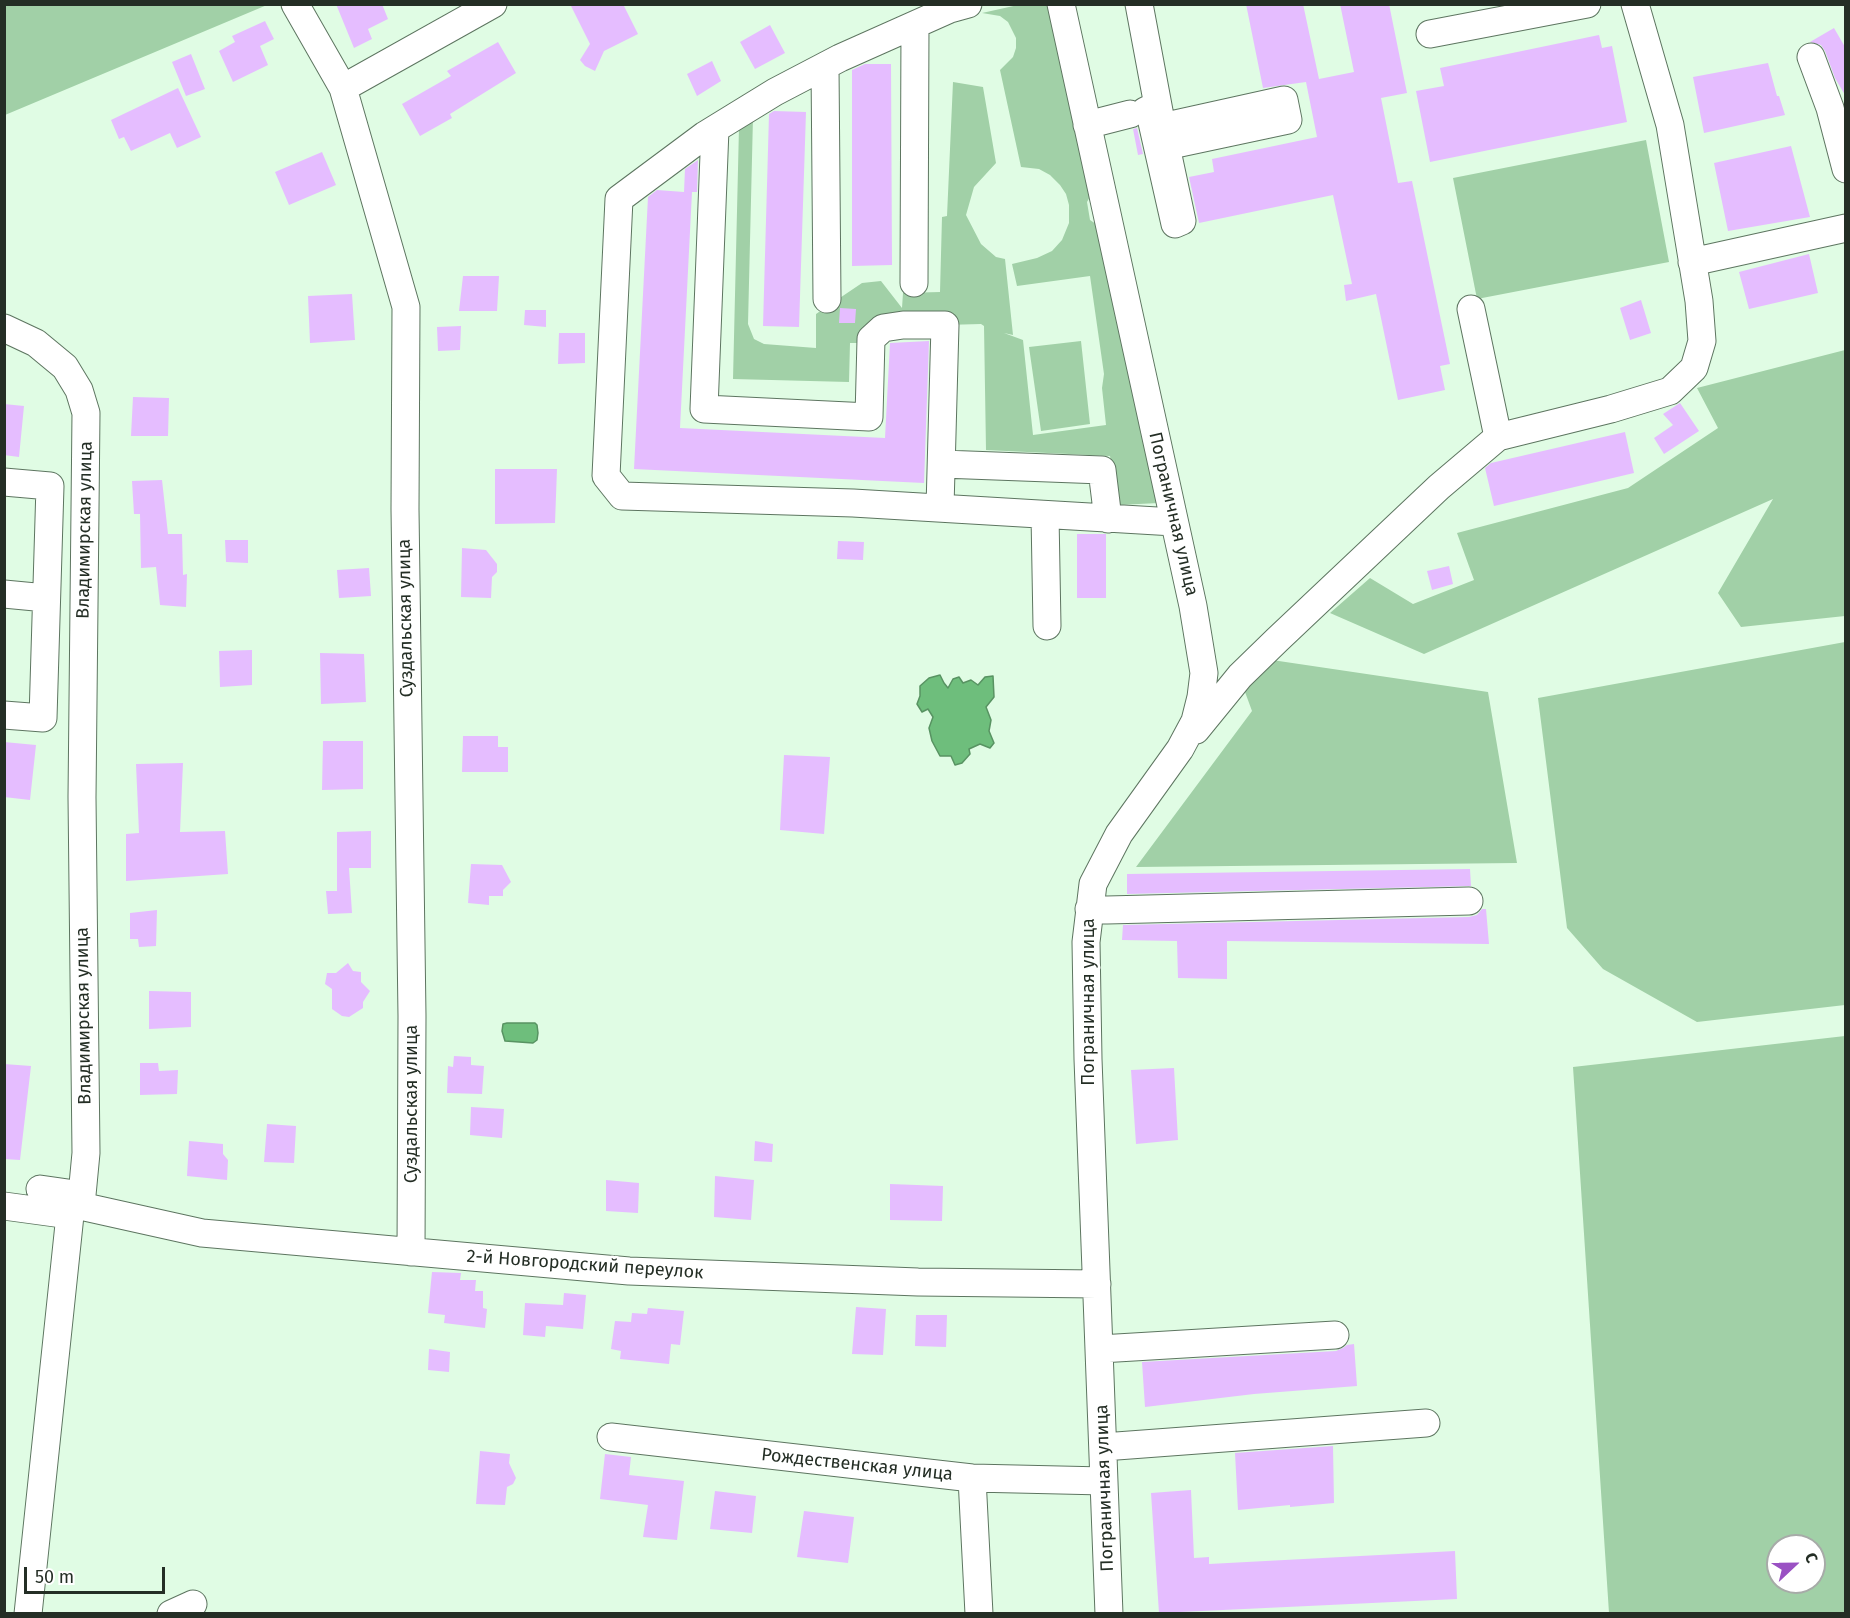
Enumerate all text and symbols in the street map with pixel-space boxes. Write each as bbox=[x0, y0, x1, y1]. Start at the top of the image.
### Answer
street label: Пограничная улица bbox=[1144, 430, 1202, 598]
street label: Владимирская улица bbox=[73, 441, 97, 619]
street label: Суздальская улица bbox=[394, 539, 418, 697]
street label: Пограничная улица bbox=[1078, 918, 1100, 1086]
street label: Владимирская улица bbox=[72, 927, 96, 1105]
street label: Суздальская улица bbox=[401, 1025, 423, 1183]
street label: 2-й Новгородский переулок bbox=[466, 1246, 704, 1284]
street label: Пограничная улица bbox=[1091, 1404, 1119, 1572]
street label: Рождественская улица bbox=[760, 1444, 954, 1486]
north arrow bbox=[1766, 1534, 1826, 1594]
text: С bbox=[1801, 1550, 1822, 1566]
scale bar bbox=[27, 1555, 168, 1593]
text: 50 m bbox=[35, 1566, 74, 1588]

